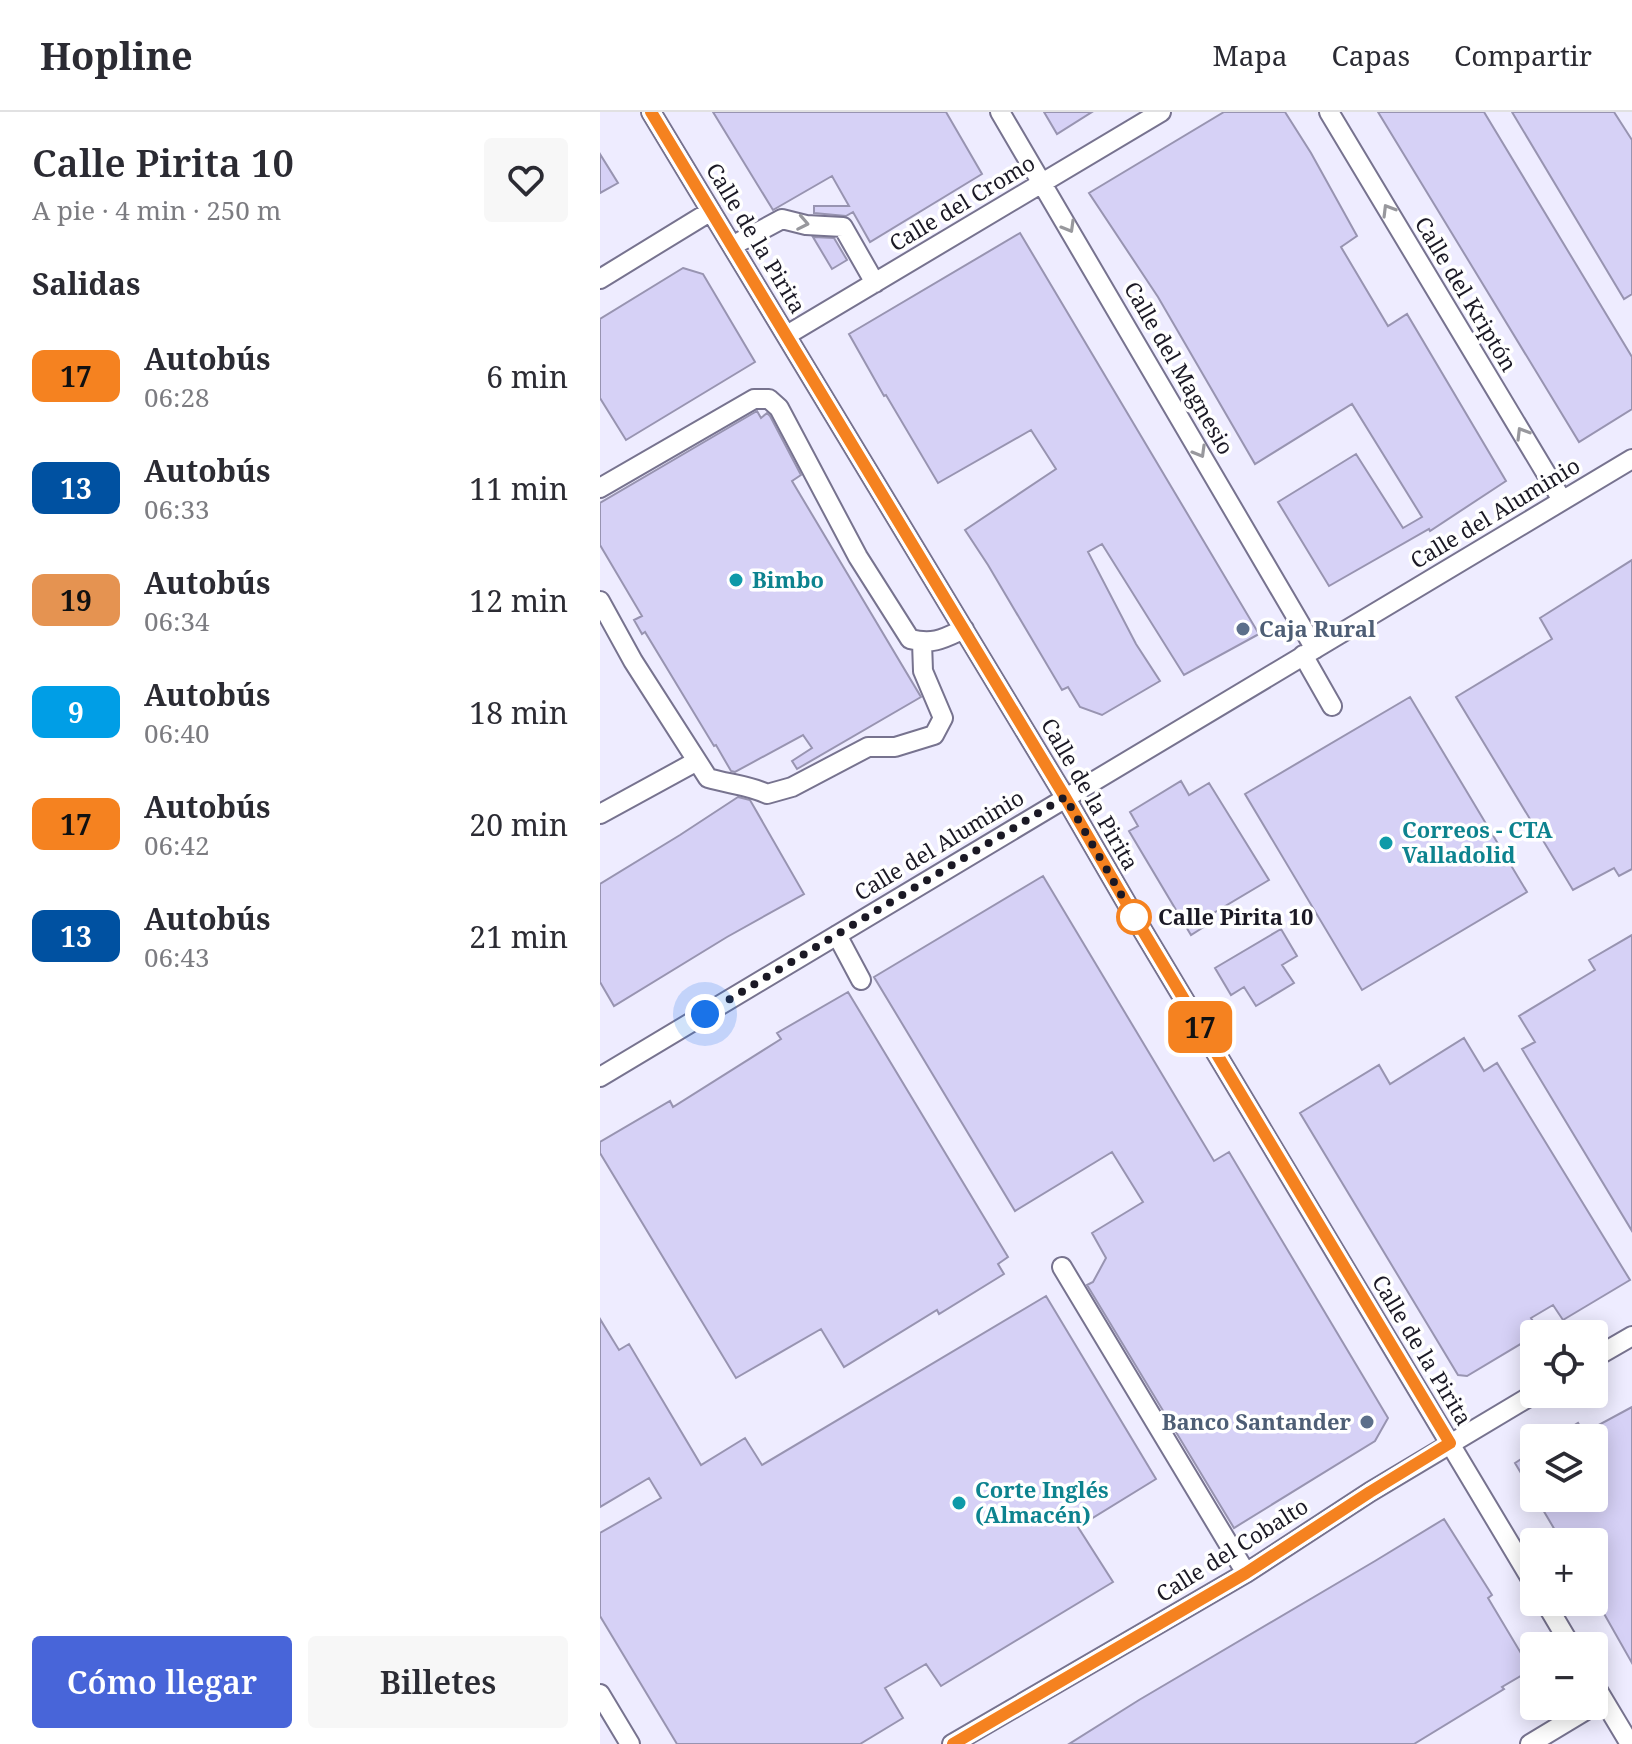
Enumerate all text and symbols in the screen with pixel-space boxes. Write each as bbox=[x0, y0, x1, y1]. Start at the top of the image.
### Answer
text: Hopline bbox=[40, 29, 193, 81]
text: Mapa bbox=[1213, 36, 1287, 74]
text: Capas bbox=[1331, 36, 1410, 74]
text: Compartir bbox=[1454, 36, 1592, 74]
text: Calle Pirita 10 bbox=[32, 136, 294, 188]
button: heart bbox=[484, 138, 568, 222]
street label: Calle del Cromo bbox=[883, 147, 1040, 257]
street label: Calle de la Pirita bbox=[700, 157, 814, 318]
text: A pie · 4 min · 250 m bbox=[32, 192, 281, 228]
one-way arrow bbox=[1382, 204, 1398, 219]
street label: Calle del Kriptón bbox=[1409, 210, 1525, 377]
one-way arrow bbox=[796, 214, 809, 231]
one-way arrow bbox=[1059, 218, 1075, 233]
text: Salidas bbox=[32, 263, 140, 304]
street label: Calle del Magnesio bbox=[1118, 275, 1242, 460]
text: Autobús bbox=[144, 338, 270, 379]
text: 6 min bbox=[486, 356, 568, 397]
text: 17 bbox=[60, 357, 92, 395]
text: 06:28 bbox=[144, 379, 210, 415]
one-way arrow bbox=[1516, 427, 1531, 442]
one-way arrow bbox=[1190, 443, 1206, 458]
text: Autobús bbox=[144, 450, 270, 491]
street label: Calle del Aluminio bbox=[1404, 450, 1585, 575]
text: 11 min bbox=[469, 468, 568, 509]
text: 13 bbox=[60, 469, 92, 507]
text: 06:33 bbox=[144, 491, 210, 527]
text: Autobús bbox=[144, 562, 270, 603]
place label: Bimbo bbox=[752, 564, 824, 594]
marker: Bimbo bbox=[727, 571, 745, 589]
text: 12 min bbox=[469, 580, 568, 621]
text: 19 bbox=[60, 581, 92, 619]
text: 06:34 bbox=[144, 603, 210, 639]
place label: Caja Rural bbox=[1259, 613, 1376, 643]
marker: Caja Rural bbox=[1234, 620, 1252, 638]
text: Autobús bbox=[144, 674, 270, 715]
text: 18 min bbox=[469, 692, 568, 733]
text: 9 bbox=[68, 693, 84, 731]
street label: Calle de la Pirita bbox=[1035, 712, 1147, 875]
text: 06:40 bbox=[144, 715, 210, 751]
street label: Calle del Aluminio bbox=[848, 782, 1029, 907]
text: Autobús bbox=[144, 786, 270, 827]
text: 20 min bbox=[469, 804, 568, 845]
text: 17 bbox=[60, 805, 92, 843]
place label: Correos - CTA Valladolid bbox=[1402, 814, 1553, 869]
text: 06:42 bbox=[144, 827, 210, 863]
marker: Correos - CTA Valladolid bbox=[1377, 834, 1395, 852]
text: Autobús bbox=[144, 898, 270, 939]
marker: Calle Pirita 10 bbox=[1117, 900, 1151, 934]
place label: Calle Pirita 10 bbox=[1158, 901, 1313, 931]
text: 21 min bbox=[469, 916, 568, 957]
text: 13 bbox=[60, 917, 92, 955]
text: 06:43 bbox=[144, 939, 210, 975]
your location bbox=[685, 994, 725, 1034]
line badge: 17 bbox=[1164, 1001, 1236, 1053]
text: 17 bbox=[1184, 1008, 1216, 1046]
street label: Calle de la Pirita bbox=[1366, 1269, 1480, 1430]
map controls bbox=[1520, 1320, 1608, 1720]
button: locate bbox=[1520, 1320, 1608, 1408]
place label: Banco Santander bbox=[1162, 1406, 1351, 1436]
marker: Banco Santander bbox=[1358, 1413, 1376, 1431]
button: layers bbox=[1520, 1424, 1608, 1512]
place label: Corte Inglés (Almacén) bbox=[975, 1474, 1109, 1529]
street label: Calle del Cobalto bbox=[1150, 1490, 1313, 1608]
marker: Corte Inglés (Almacén) bbox=[950, 1494, 968, 1512]
button: + bbox=[1520, 1528, 1608, 1616]
button: − bbox=[1520, 1632, 1608, 1720]
button: Cómo llegar bbox=[32, 1636, 292, 1728]
button: Billetes bbox=[308, 1636, 568, 1728]

